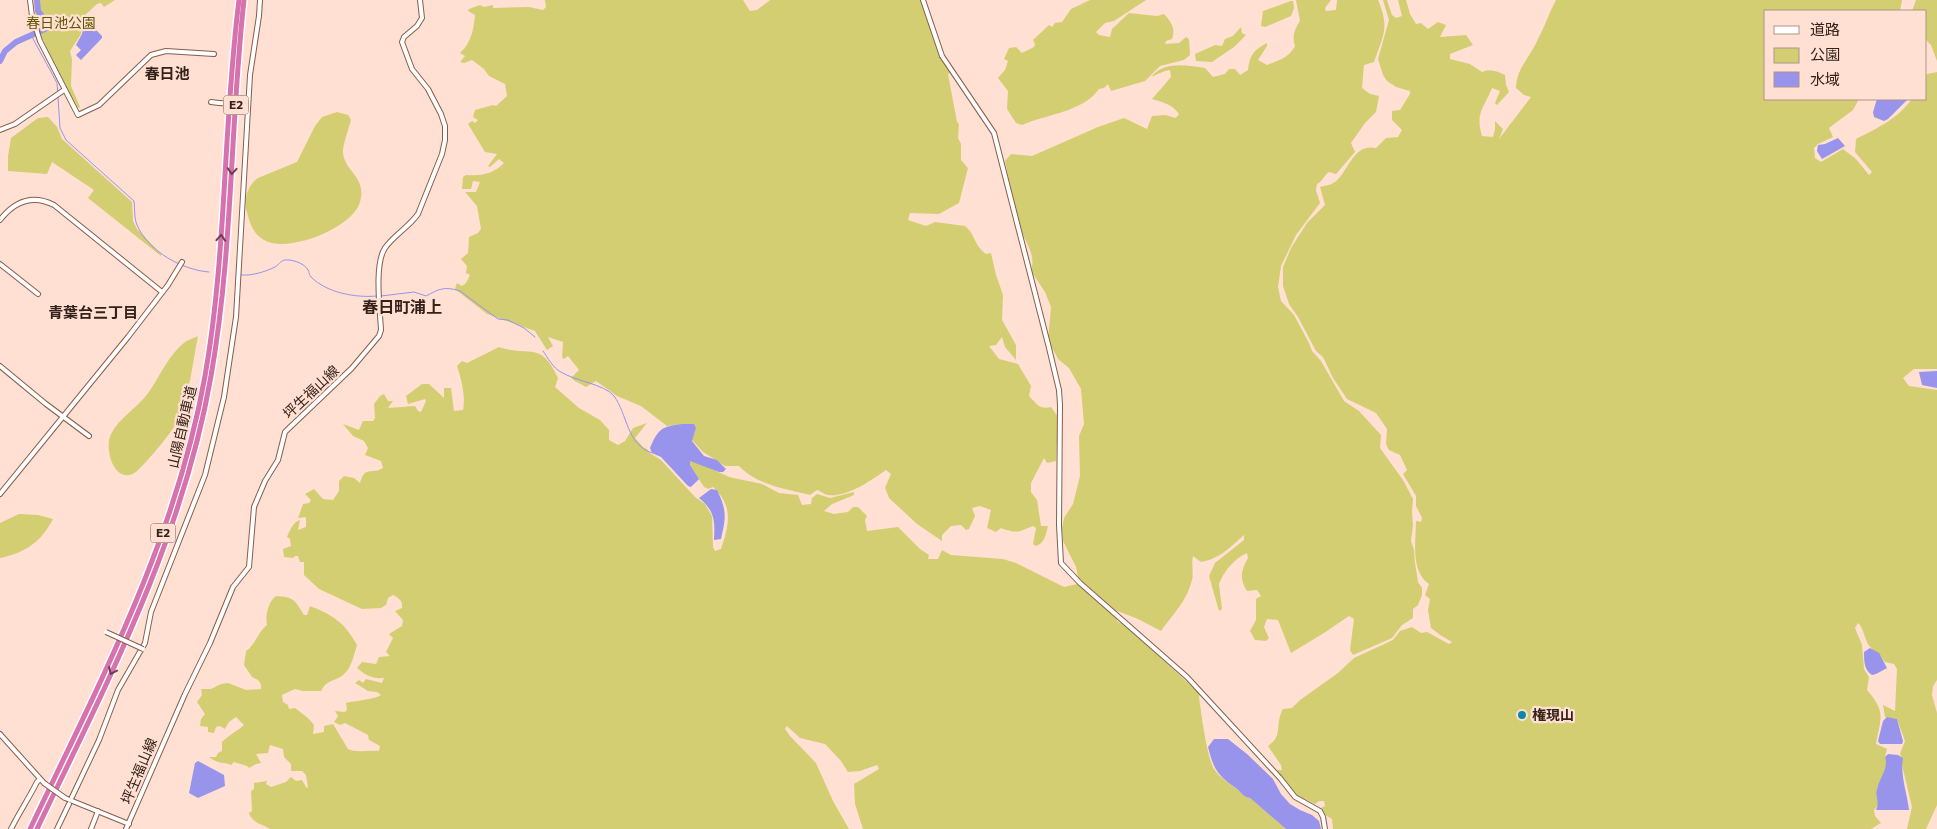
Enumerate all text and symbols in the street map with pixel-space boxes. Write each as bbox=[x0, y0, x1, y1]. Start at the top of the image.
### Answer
legend bbox=[1764, 10, 1927, 100]
park label: 春日池公園 bbox=[26, 14, 96, 31]
text: 道路 bbox=[1810, 20, 1840, 38]
text: 公園 bbox=[1810, 45, 1840, 63]
district label: 春日池 bbox=[144, 64, 190, 82]
text: 水域 bbox=[1810, 70, 1840, 88]
road number: E2 bbox=[224, 96, 248, 114]
one-way arrow bbox=[226, 167, 237, 175]
one-way arrow bbox=[216, 234, 227, 242]
district label: 春日町浦上 bbox=[362, 297, 442, 316]
district label: 青葉台三丁目 bbox=[48, 303, 138, 321]
street label: 坪生福山線 bbox=[279, 362, 342, 422]
street label: 山陽自動車道 bbox=[164, 384, 199, 470]
road number: E2 bbox=[150, 524, 176, 542]
one-way arrow bbox=[108, 666, 118, 675]
place label: 権現山 bbox=[1532, 706, 1574, 723]
marker: 権現山 bbox=[1516, 709, 1528, 721]
street label: 坪生福山線 bbox=[117, 735, 160, 806]

